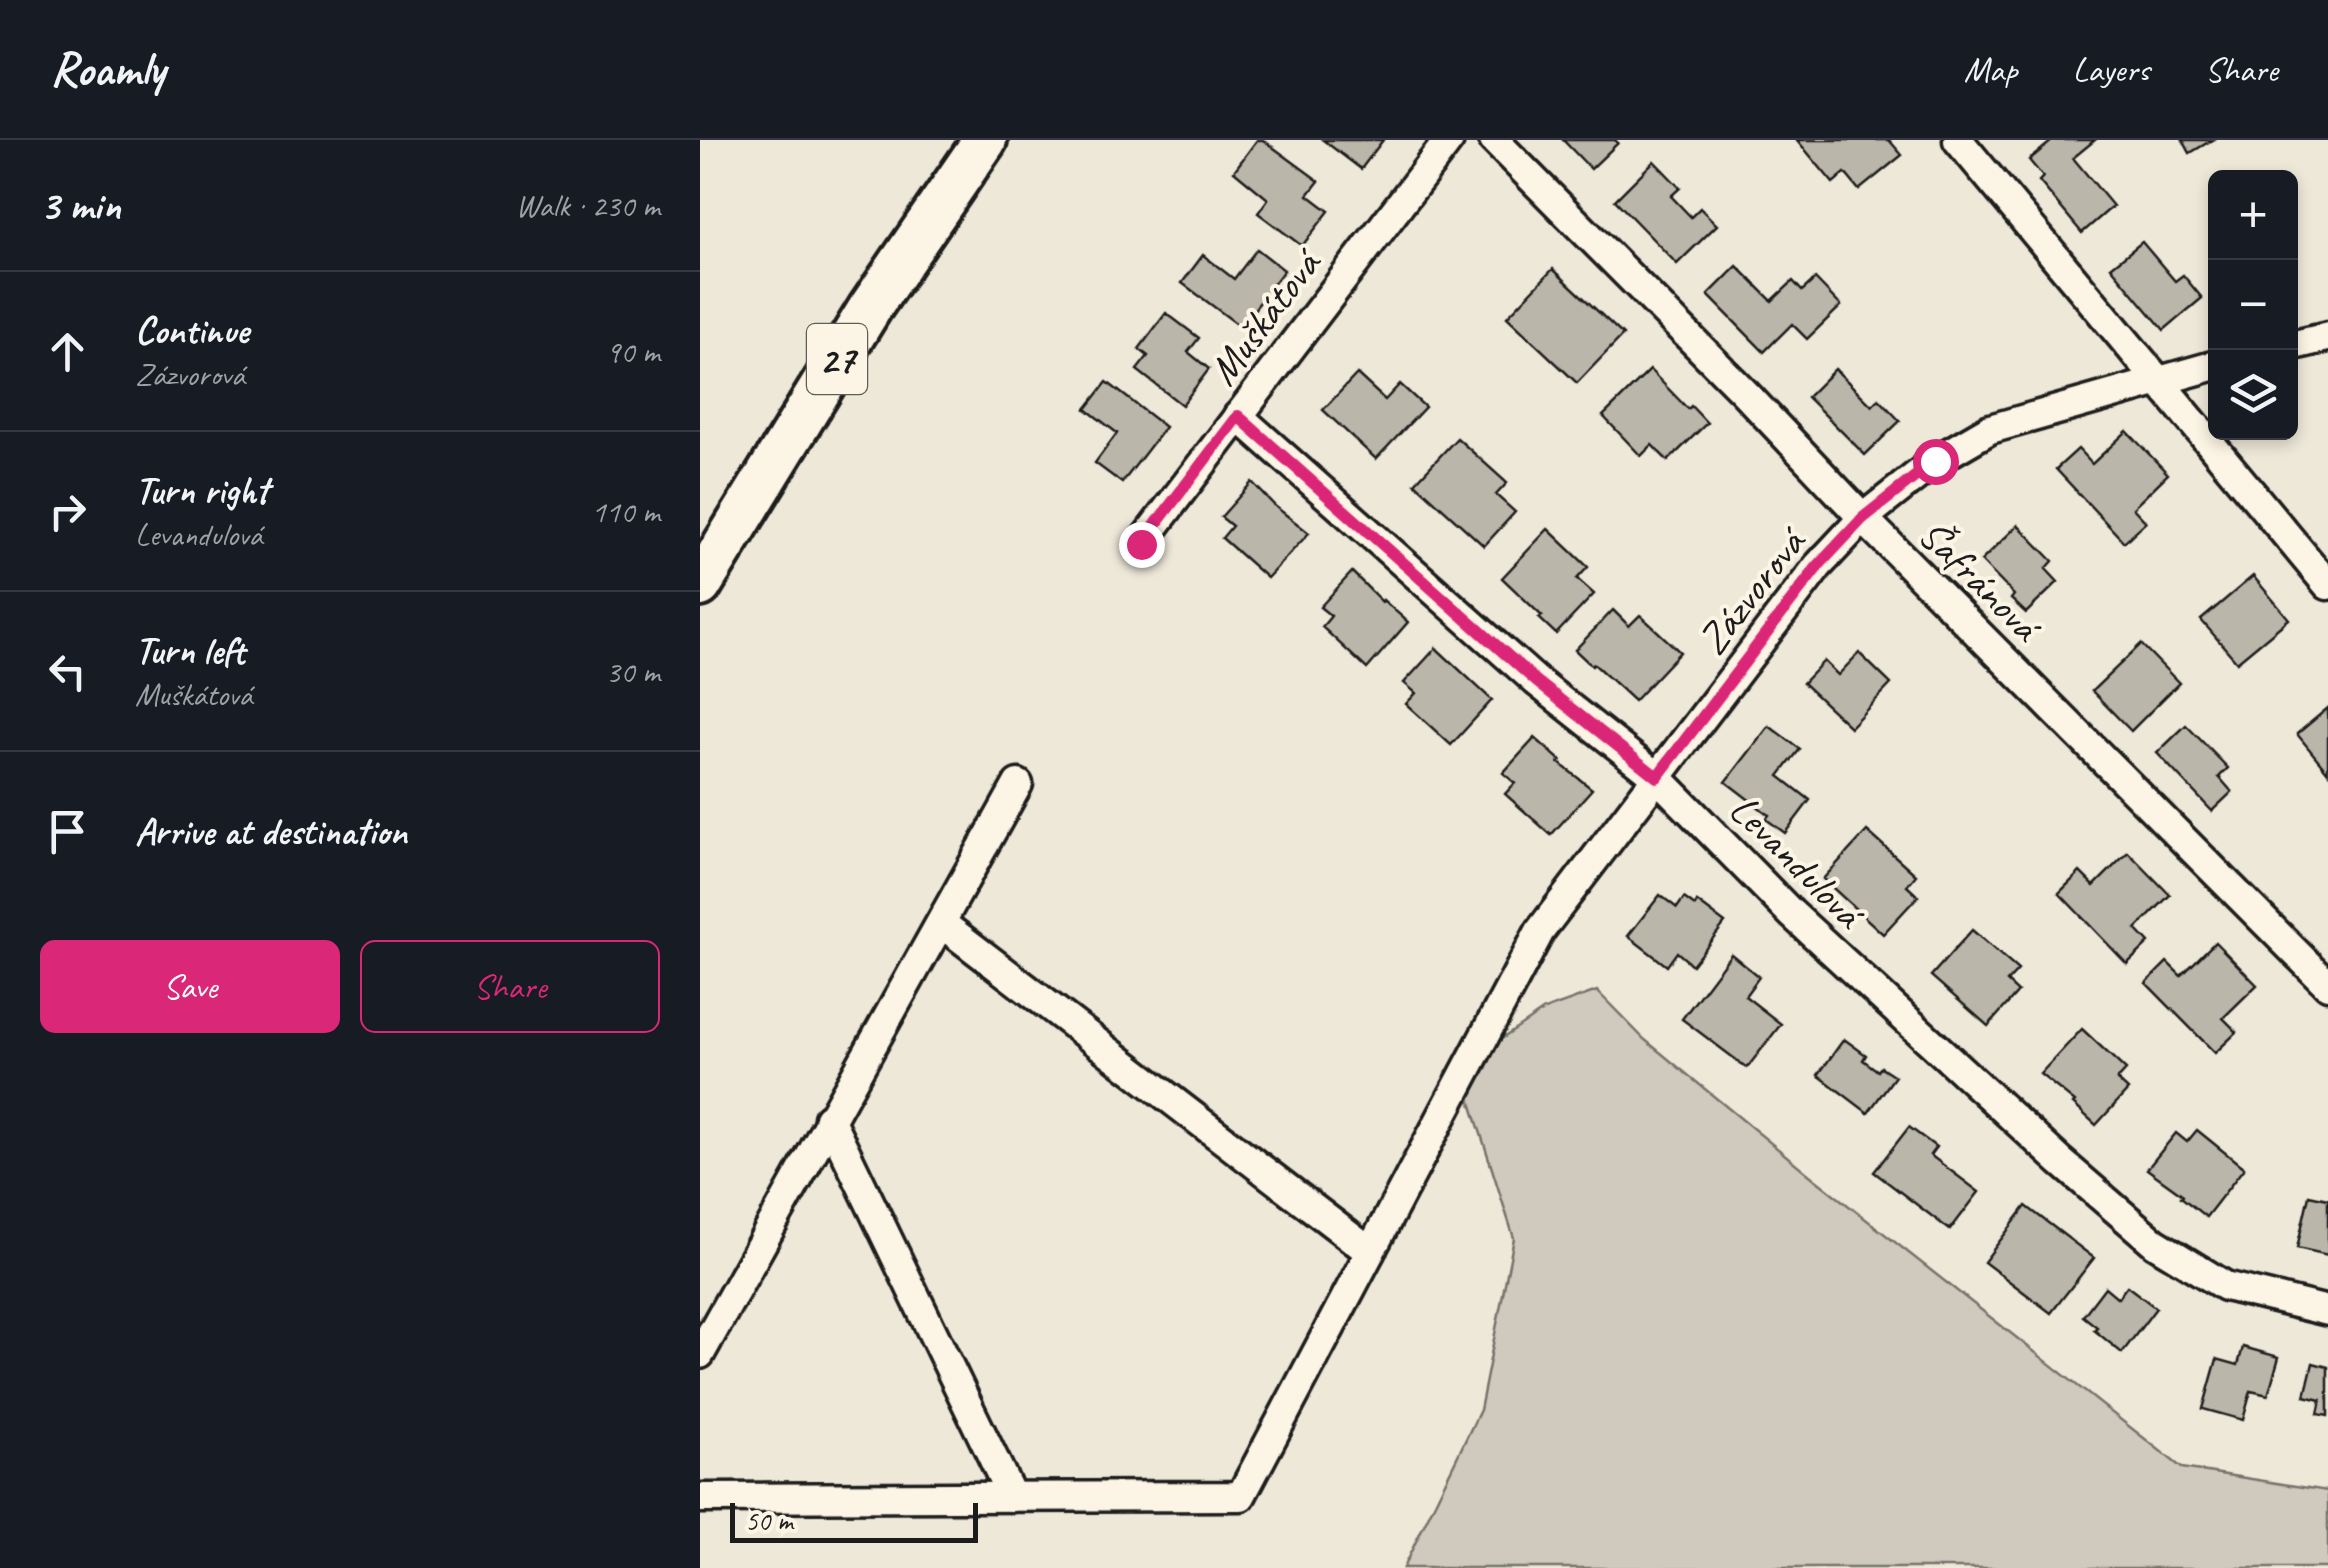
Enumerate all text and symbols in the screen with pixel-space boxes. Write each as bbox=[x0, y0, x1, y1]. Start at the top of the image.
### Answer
text: Roamly bbox=[50, 39, 165, 99]
text: Map bbox=[1964, 47, 2017, 92]
text: Layers bbox=[2072, 47, 2150, 92]
text: Share bbox=[2205, 47, 2278, 92]
map controls bbox=[2208, 170, 2298, 440]
button: + bbox=[2208, 170, 2298, 260]
text: 3 min bbox=[40, 179, 120, 232]
text: Walk · 230 m bbox=[516, 185, 660, 226]
street label: Muškátová bbox=[1197, 237, 1334, 395]
button: − bbox=[2208, 260, 2298, 350]
text: Continue bbox=[135, 307, 249, 354]
icon: ahead bbox=[40, 324, 95, 379]
road number: 27 bbox=[807, 324, 867, 394]
text: 90 m bbox=[606, 331, 660, 372]
button: layers bbox=[2208, 350, 2298, 440]
text: Zázvorová bbox=[135, 354, 245, 395]
route start bbox=[1913, 439, 1959, 485]
text: Turn right bbox=[135, 467, 269, 514]
icon: right bbox=[40, 484, 95, 539]
text: 110 m bbox=[591, 491, 660, 532]
street label: Šafránová bbox=[1907, 508, 2053, 655]
text: Levandulová bbox=[135, 514, 263, 555]
street label: Zázvorová bbox=[1686, 516, 1819, 665]
route end bbox=[1119, 522, 1165, 568]
text: Turn left bbox=[135, 627, 245, 674]
icon: left bbox=[40, 644, 95, 699]
text: 30 m bbox=[606, 651, 660, 692]
text: Muškátová bbox=[135, 674, 253, 715]
street label: Levandulová bbox=[1718, 783, 1876, 942]
icon: arrive bbox=[40, 804, 95, 859]
text: Arrive at destination bbox=[135, 808, 407, 855]
button: Save bbox=[40, 940, 340, 1033]
button: Share bbox=[360, 940, 660, 1033]
scale bar bbox=[730, 1498, 978, 1542]
text: 50 m bbox=[745, 1503, 793, 1538]

